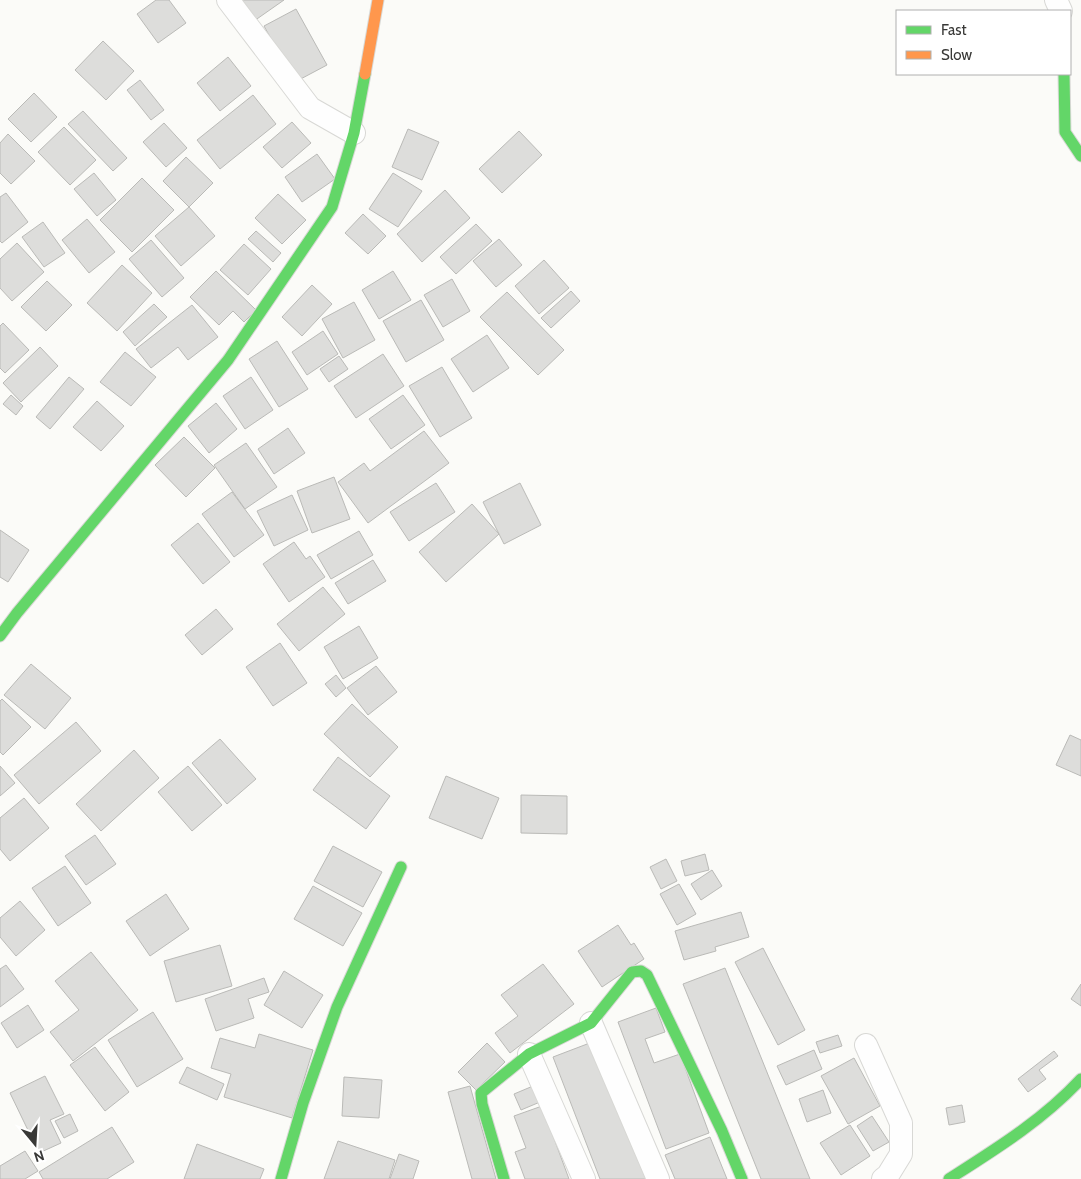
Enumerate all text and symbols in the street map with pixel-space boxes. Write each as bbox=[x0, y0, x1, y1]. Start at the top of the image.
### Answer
legend bbox=[896, 10, 1071, 75]
text: Fast bbox=[941, 21, 966, 39]
text: Slow bbox=[941, 46, 972, 64]
north arrow bbox=[10, 1119, 60, 1169]
text: N bbox=[32, 1146, 47, 1166]

